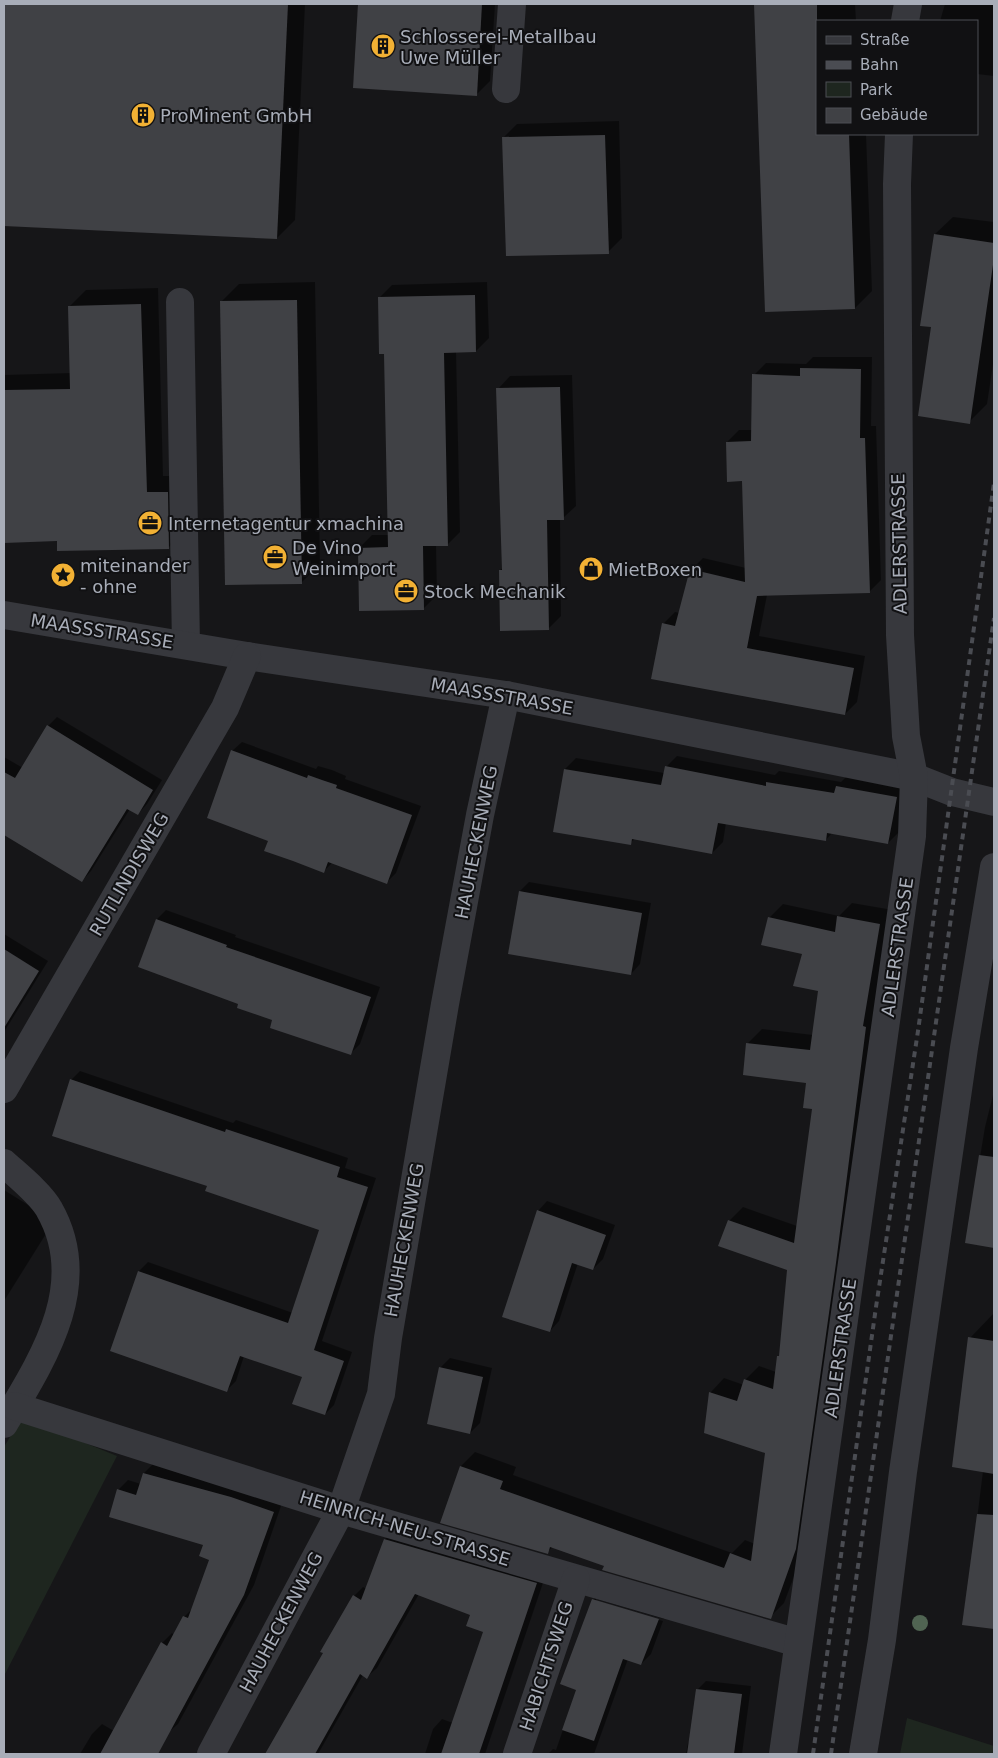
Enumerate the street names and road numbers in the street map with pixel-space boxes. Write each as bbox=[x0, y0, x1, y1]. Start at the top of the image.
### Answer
street label: ADLERSTRASSE bbox=[887, 473, 911, 615]
street label: MAASSSTRASSE bbox=[29, 609, 175, 653]
street label: MAASSSTRASSE bbox=[429, 673, 575, 719]
street label: HAUHECKENWEG bbox=[451, 763, 501, 921]
street label: RUTLINDISWEG bbox=[85, 808, 173, 940]
street label: ADLERSTRASSE bbox=[877, 876, 917, 1018]
street label: HAUHECKENWEG bbox=[380, 1161, 428, 1319]
street label: ADLERSTRASSE bbox=[820, 1277, 860, 1419]
street label: HEINRICH-NEU-STRASSE bbox=[297, 1486, 513, 1570]
street label: HAUHECKENWEG bbox=[235, 1548, 327, 1696]
street label: HABICHTSWEG bbox=[515, 1598, 577, 1734]

